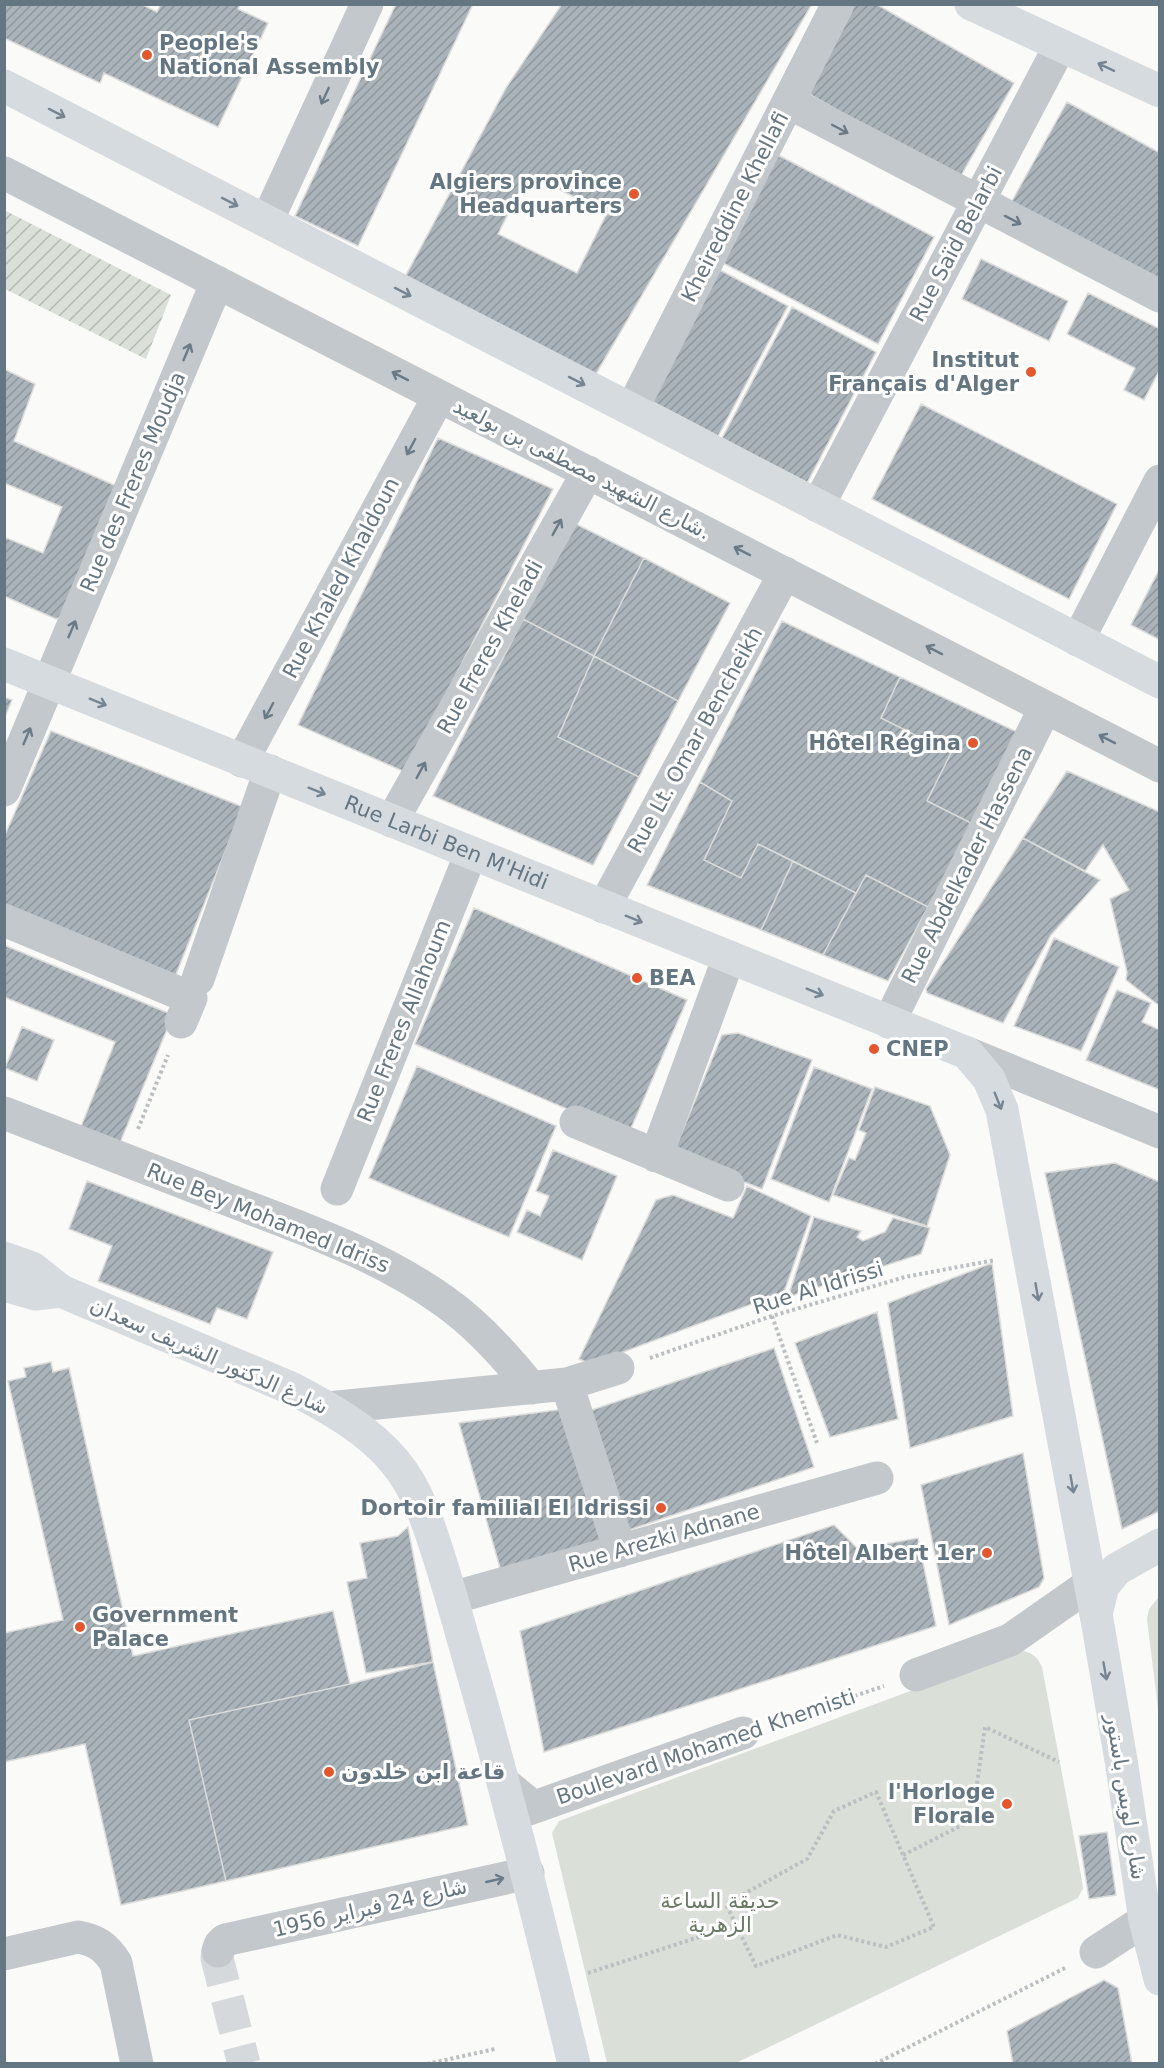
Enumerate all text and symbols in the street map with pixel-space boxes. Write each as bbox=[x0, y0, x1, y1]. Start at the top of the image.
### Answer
place label: People's National Assembly bbox=[159, 31, 380, 79]
marker: People's National Assembly bbox=[140, 48, 154, 62]
one-way arrow bbox=[1098, 60, 1116, 72]
one-way arrow bbox=[318, 86, 330, 104]
one-way arrow bbox=[47, 108, 65, 119]
street label: Kheireddine Khellafi bbox=[677, 108, 793, 306]
one-way arrow bbox=[831, 123, 848, 135]
street label: Rue Saïd Belarbi bbox=[905, 162, 1007, 326]
place label: Algiers province Headquarters bbox=[430, 170, 622, 218]
marker: Algiers province Headquarters bbox=[627, 187, 641, 201]
one-way arrow bbox=[221, 196, 238, 208]
one-way arrow bbox=[1003, 215, 1021, 226]
one-way arrow bbox=[394, 286, 412, 298]
one-way arrow bbox=[182, 343, 194, 361]
place label: Institut Français d'Alger bbox=[828, 348, 1020, 396]
marker: Institut Français d'Alger bbox=[1024, 365, 1038, 379]
street label: Rue des Freres Moudja bbox=[76, 368, 190, 596]
one-way arrow bbox=[392, 370, 410, 381]
one-way arrow bbox=[567, 376, 585, 387]
street label: شارع الشهيد مصطفى بن بولعيد. bbox=[449, 394, 715, 544]
one-way arrow bbox=[405, 438, 417, 455]
street label: Rue Khaled Khaldoun bbox=[278, 474, 404, 682]
one-way arrow bbox=[551, 519, 563, 536]
one-way arrow bbox=[734, 545, 751, 557]
street label: Rue Freres Kheladi bbox=[432, 556, 548, 738]
one-way arrow bbox=[67, 620, 78, 638]
street label: Rue Lt. Omar Bencheikh bbox=[623, 623, 767, 857]
one-way arrow bbox=[926, 644, 943, 656]
one-way arrow bbox=[88, 697, 106, 708]
one-way arrow bbox=[263, 702, 274, 720]
one-way arrow bbox=[22, 728, 33, 746]
place label: Hôtel Régina bbox=[808, 731, 961, 755]
one-way arrow bbox=[1099, 733, 1117, 745]
marker: Hôtel Régina bbox=[966, 736, 980, 750]
street label: Rue Abdelkader Hassena bbox=[897, 743, 1037, 987]
one-way arrow bbox=[415, 762, 427, 779]
one-way arrow bbox=[308, 786, 326, 797]
street label: Rue Larbi Ben M'Hidi bbox=[341, 791, 552, 895]
one-way arrow bbox=[625, 914, 643, 925]
street label: Rue Freres Allahoum bbox=[352, 916, 456, 1126]
place label: BEA bbox=[649, 966, 696, 990]
marker: BEA bbox=[630, 971, 644, 985]
one-way arrow bbox=[806, 987, 824, 998]
place label: CNEP bbox=[886, 1037, 949, 1061]
marker: CNEP bbox=[867, 1042, 881, 1056]
one-way arrow bbox=[993, 1091, 1004, 1110]
street label: Rue Bey Mohamed Idriss bbox=[143, 1158, 393, 1278]
street label: Rue Al Idrissi bbox=[750, 1257, 886, 1319]
one-way arrow bbox=[1032, 1282, 1043, 1301]
street label: شارغ الدكتور الشريف سعدان bbox=[87, 1293, 331, 1419]
one-way arrow bbox=[1067, 1473, 1078, 1493]
place label: Dortoir familial El Idrissi bbox=[361, 1496, 649, 1520]
street label: Rue Arezki Adnane bbox=[566, 1499, 762, 1577]
marker: Dortoir familial El Idrissi bbox=[654, 1501, 668, 1515]
place label: Hôtel Albert 1er bbox=[785, 1541, 976, 1565]
marker: Hôtel Albert 1er bbox=[980, 1546, 994, 1560]
place label: Government Palace bbox=[92, 1603, 238, 1651]
marker: Government Palace bbox=[73, 1620, 87, 1634]
one-way arrow bbox=[1100, 1661, 1111, 1681]
street label: Boulevard Mohamed Khemisti bbox=[553, 1684, 859, 1810]
street label: شارع لويس باستور bbox=[1101, 1712, 1151, 1881]
place label: قاعة ابن خلدون bbox=[341, 1760, 505, 1784]
marker: قاعة ابن خلدون bbox=[322, 1765, 336, 1779]
place label: l'Horloge Florale bbox=[888, 1780, 995, 1828]
marker: l'Horloge Florale bbox=[1000, 1797, 1014, 1811]
street label: شارع 24 فبراير 1956 bbox=[271, 1874, 469, 1942]
one-way arrow bbox=[485, 1874, 504, 1886]
park label: حديقة الساعة الزهرية bbox=[660, 1889, 780, 1937]

